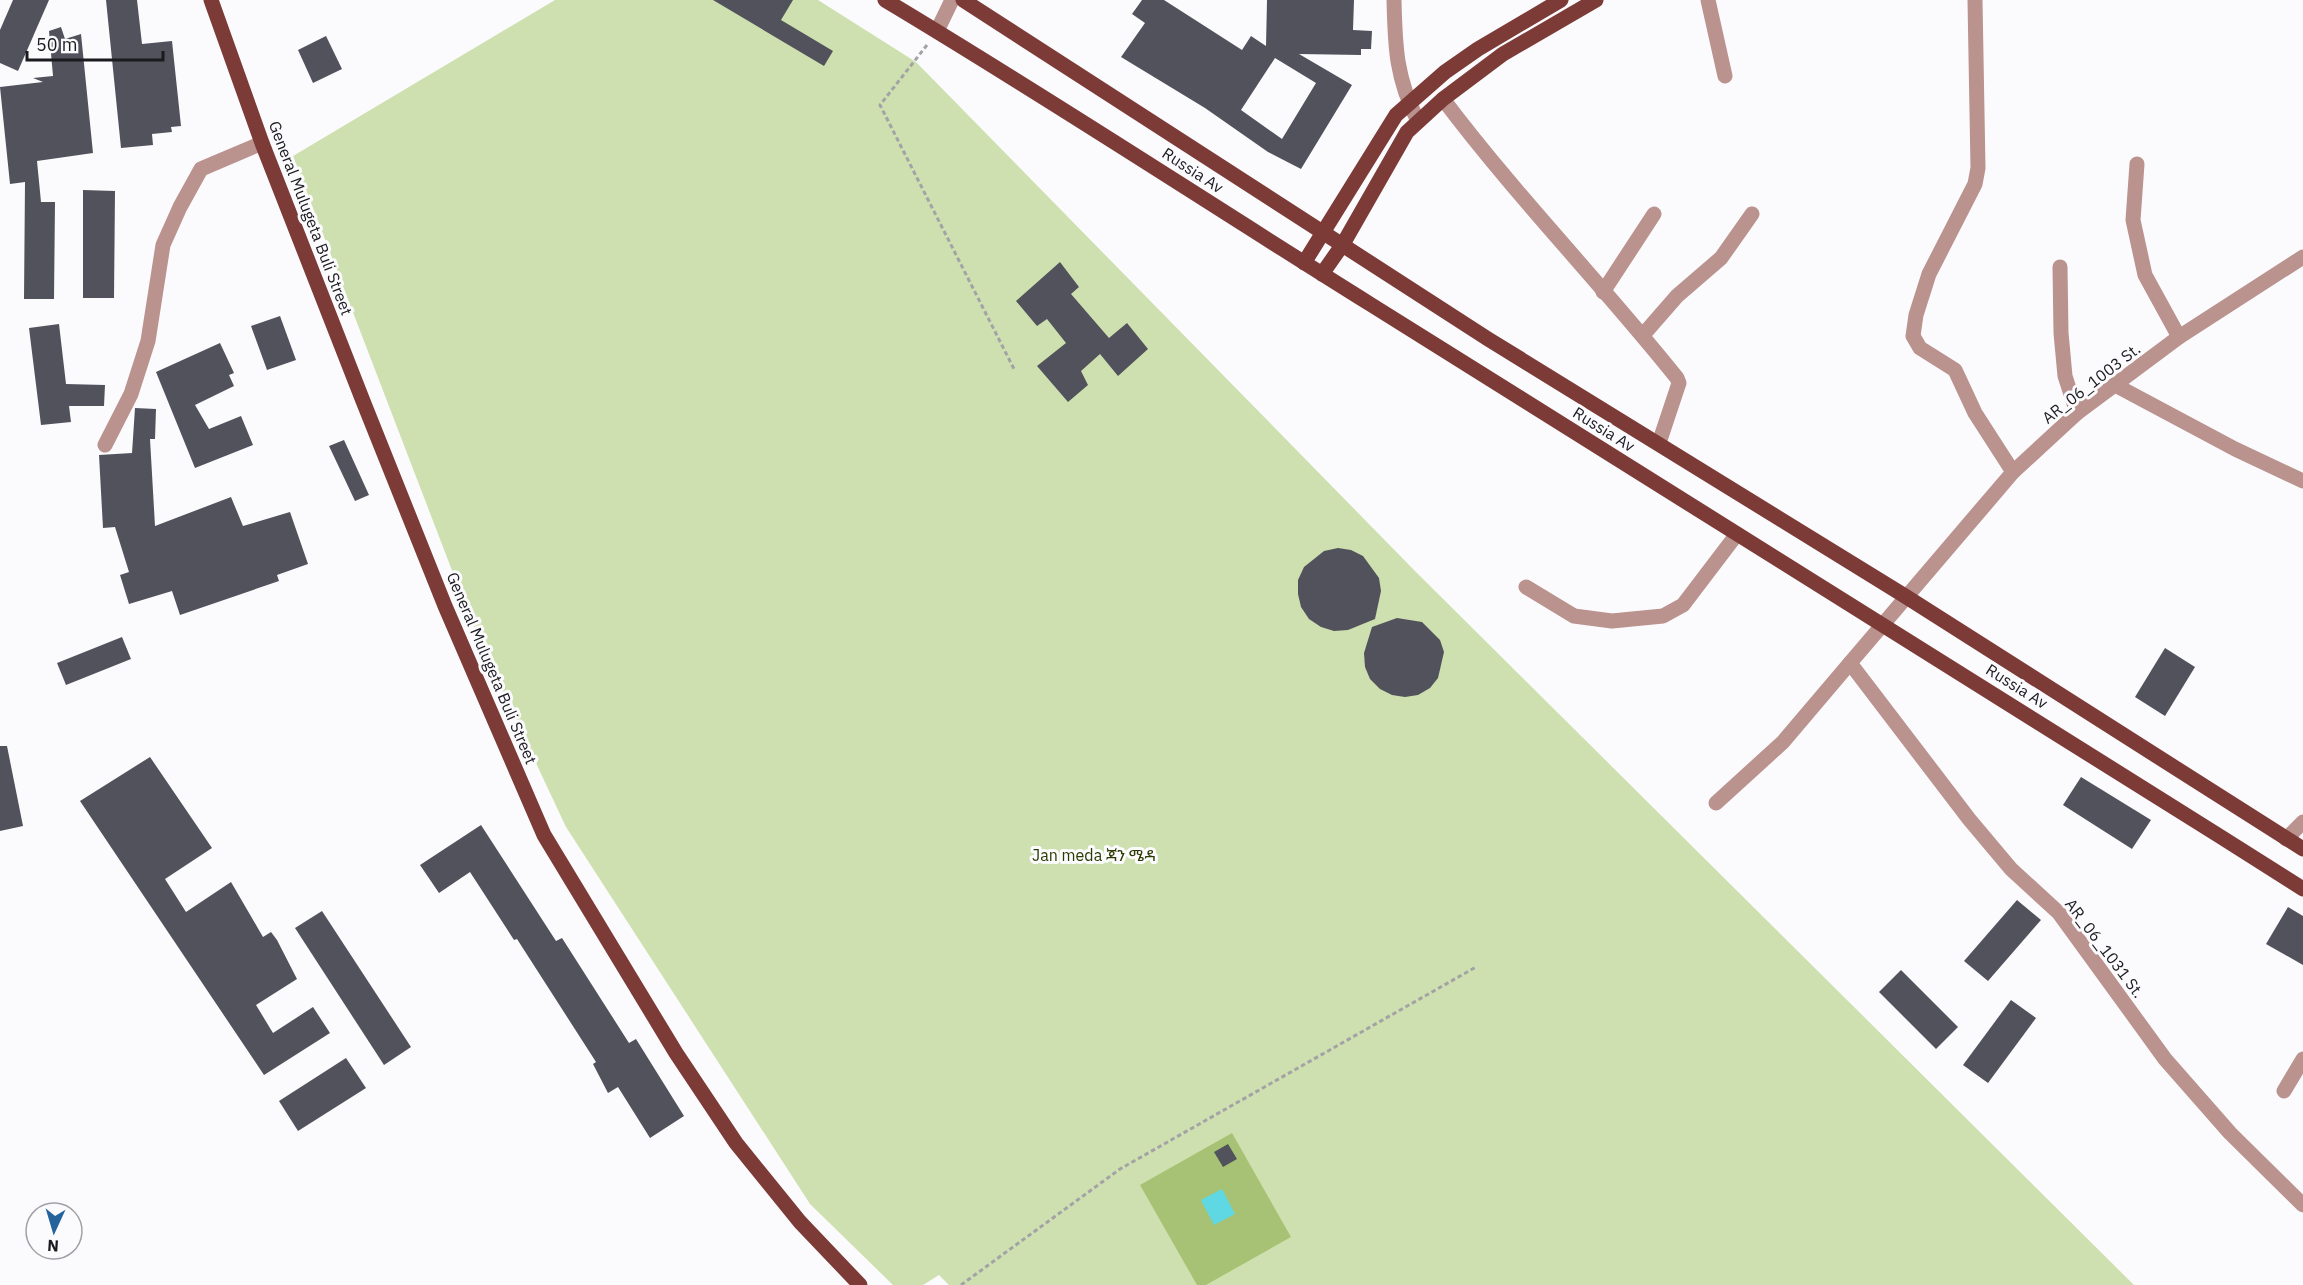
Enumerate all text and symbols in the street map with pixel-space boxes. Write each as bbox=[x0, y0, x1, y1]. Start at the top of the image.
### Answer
scale bar bbox=[27, 24, 164, 62]
text: 50 m bbox=[36, 33, 78, 56]
street label: General Mulugeta Buli Street bbox=[265, 118, 357, 318]
street label: Russia Av bbox=[1159, 143, 1227, 197]
street label: AR_06_1003 St. bbox=[2038, 338, 2144, 428]
street label: Russia Av bbox=[1569, 402, 1639, 456]
street label: General Mulugeta Buli Street bbox=[442, 569, 542, 767]
street label: Russia Av bbox=[1982, 659, 2052, 713]
park label: Jan meda ጃን ሜዳ bbox=[1032, 845, 1156, 865]
street label: AR_06_1031 St. bbox=[2061, 894, 2149, 1002]
north arrow bbox=[24, 1201, 84, 1261]
text: N bbox=[46, 1236, 59, 1256]

